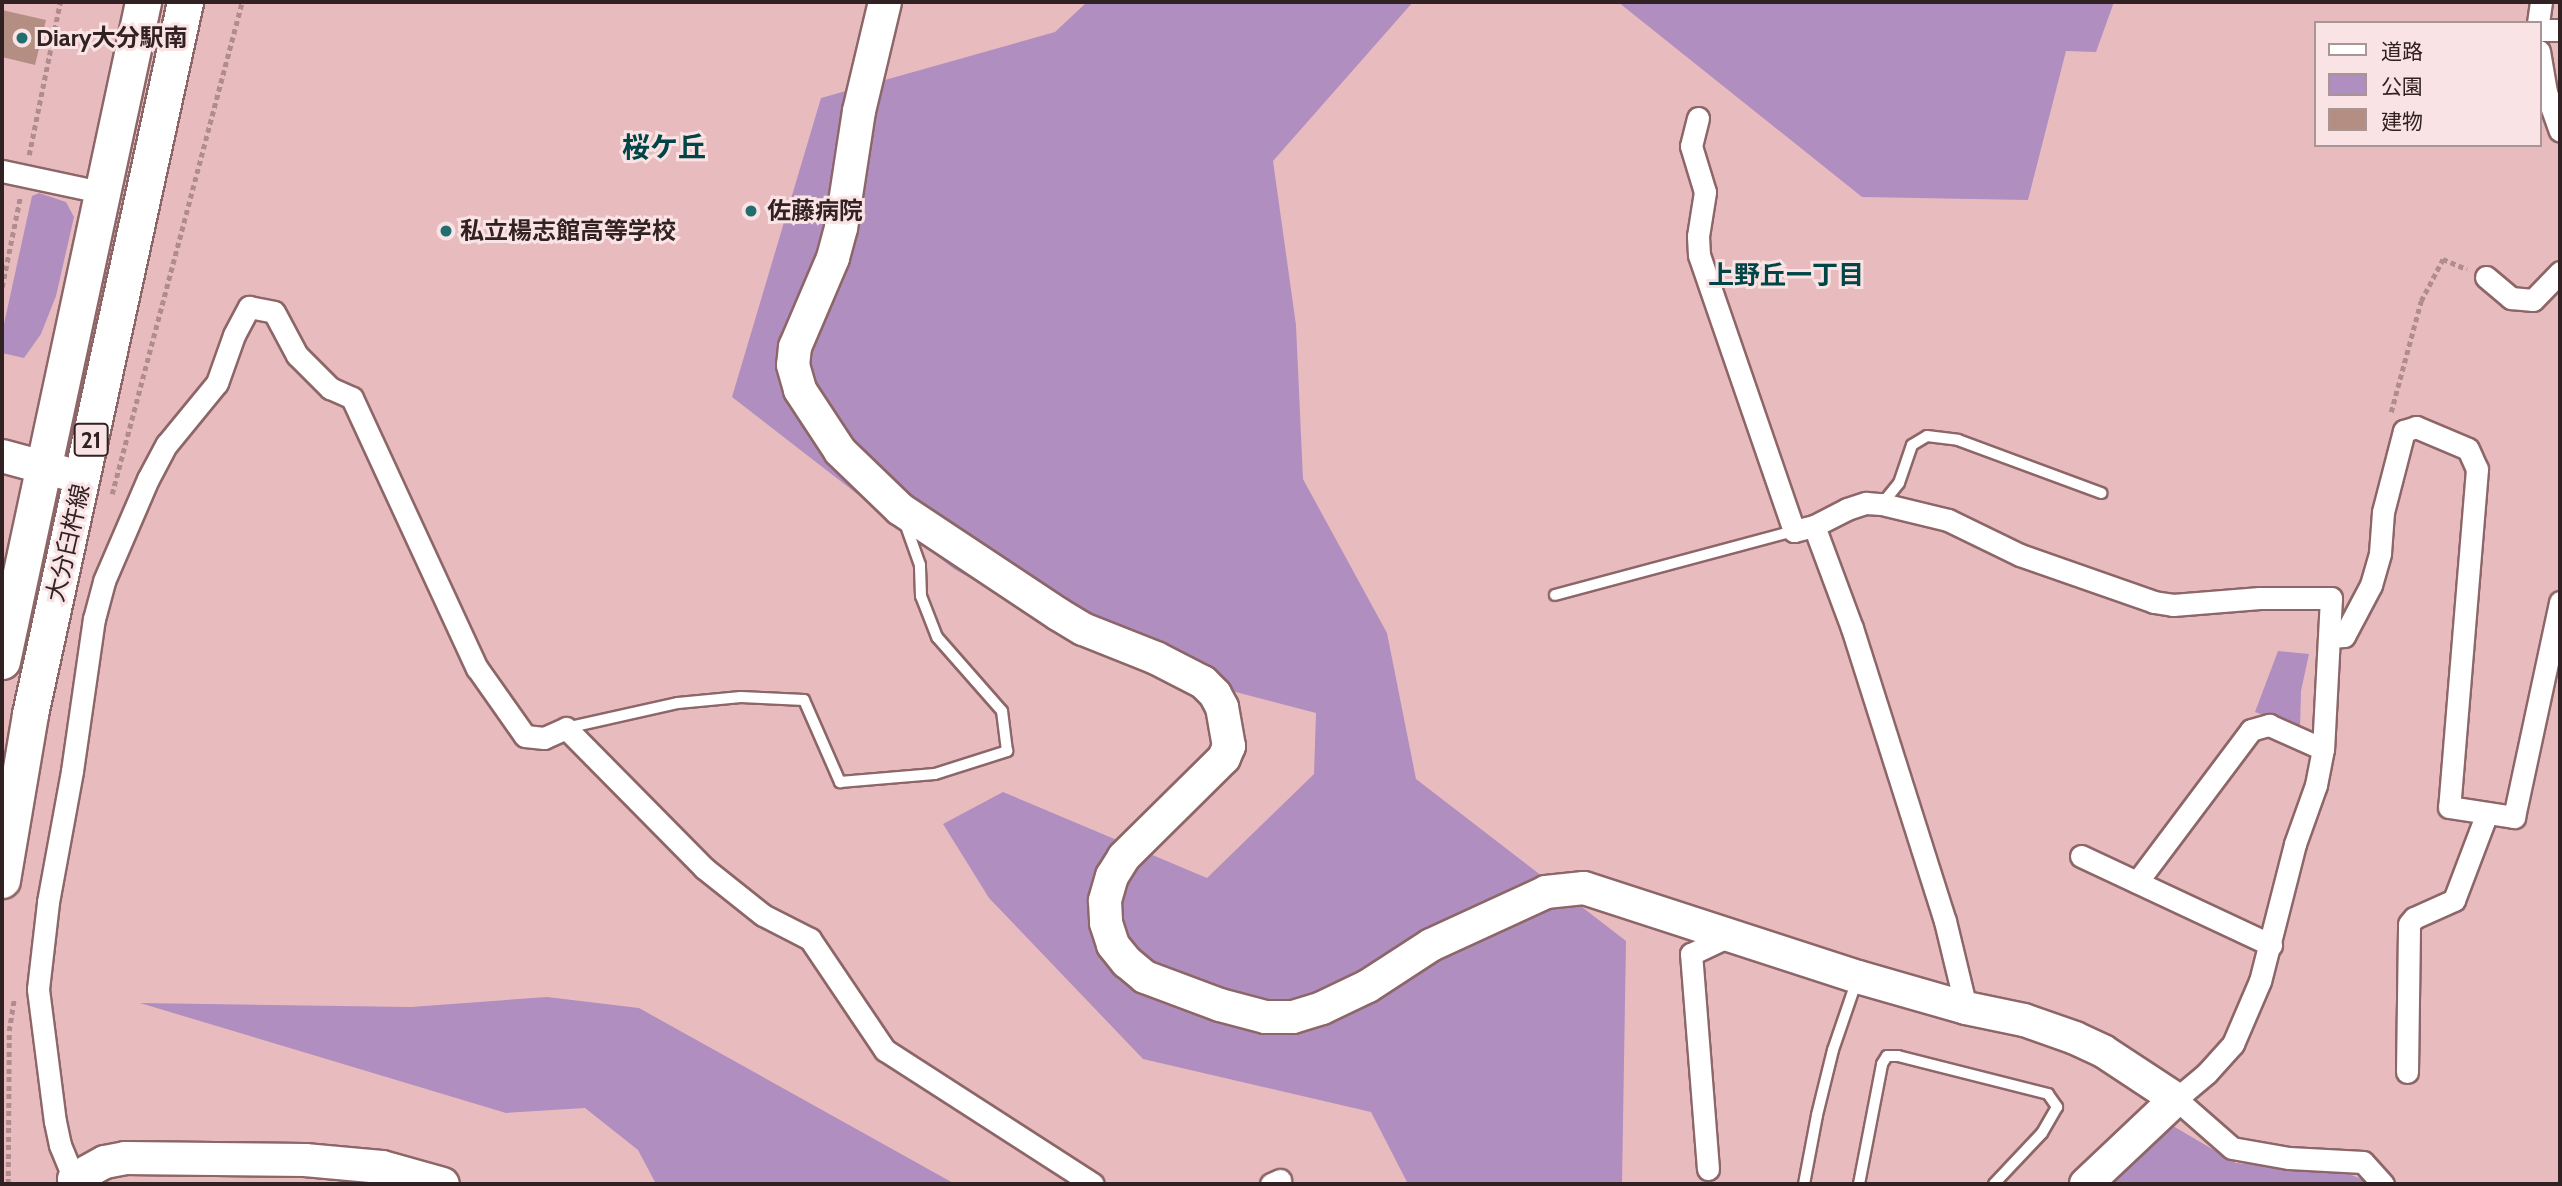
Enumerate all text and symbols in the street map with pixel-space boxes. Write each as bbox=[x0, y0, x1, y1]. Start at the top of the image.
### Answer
legend bbox=[2314, 21, 2541, 147]
place label: Diary大分駅南 bbox=[36, 24, 188, 52]
marker: Diary大分駅南 bbox=[14, 30, 30, 46]
text: 道路 bbox=[2381, 39, 2423, 64]
text: 公園 bbox=[2381, 74, 2423, 99]
text: 建物 bbox=[2381, 109, 2423, 134]
district label: 桜ケ丘 bbox=[622, 130, 706, 164]
place label: 佐藤病院 bbox=[767, 197, 863, 225]
marker: 佐藤病院 bbox=[741, 201, 761, 221]
place label: 私立楊志館高等学校 bbox=[460, 217, 676, 245]
marker: 私立楊志館高等学校 bbox=[438, 223, 454, 239]
district label: 上野丘一丁目 bbox=[1708, 260, 1864, 292]
road number: 21 bbox=[74, 420, 108, 460]
street label: 大分臼杵線 bbox=[40, 481, 96, 605]

